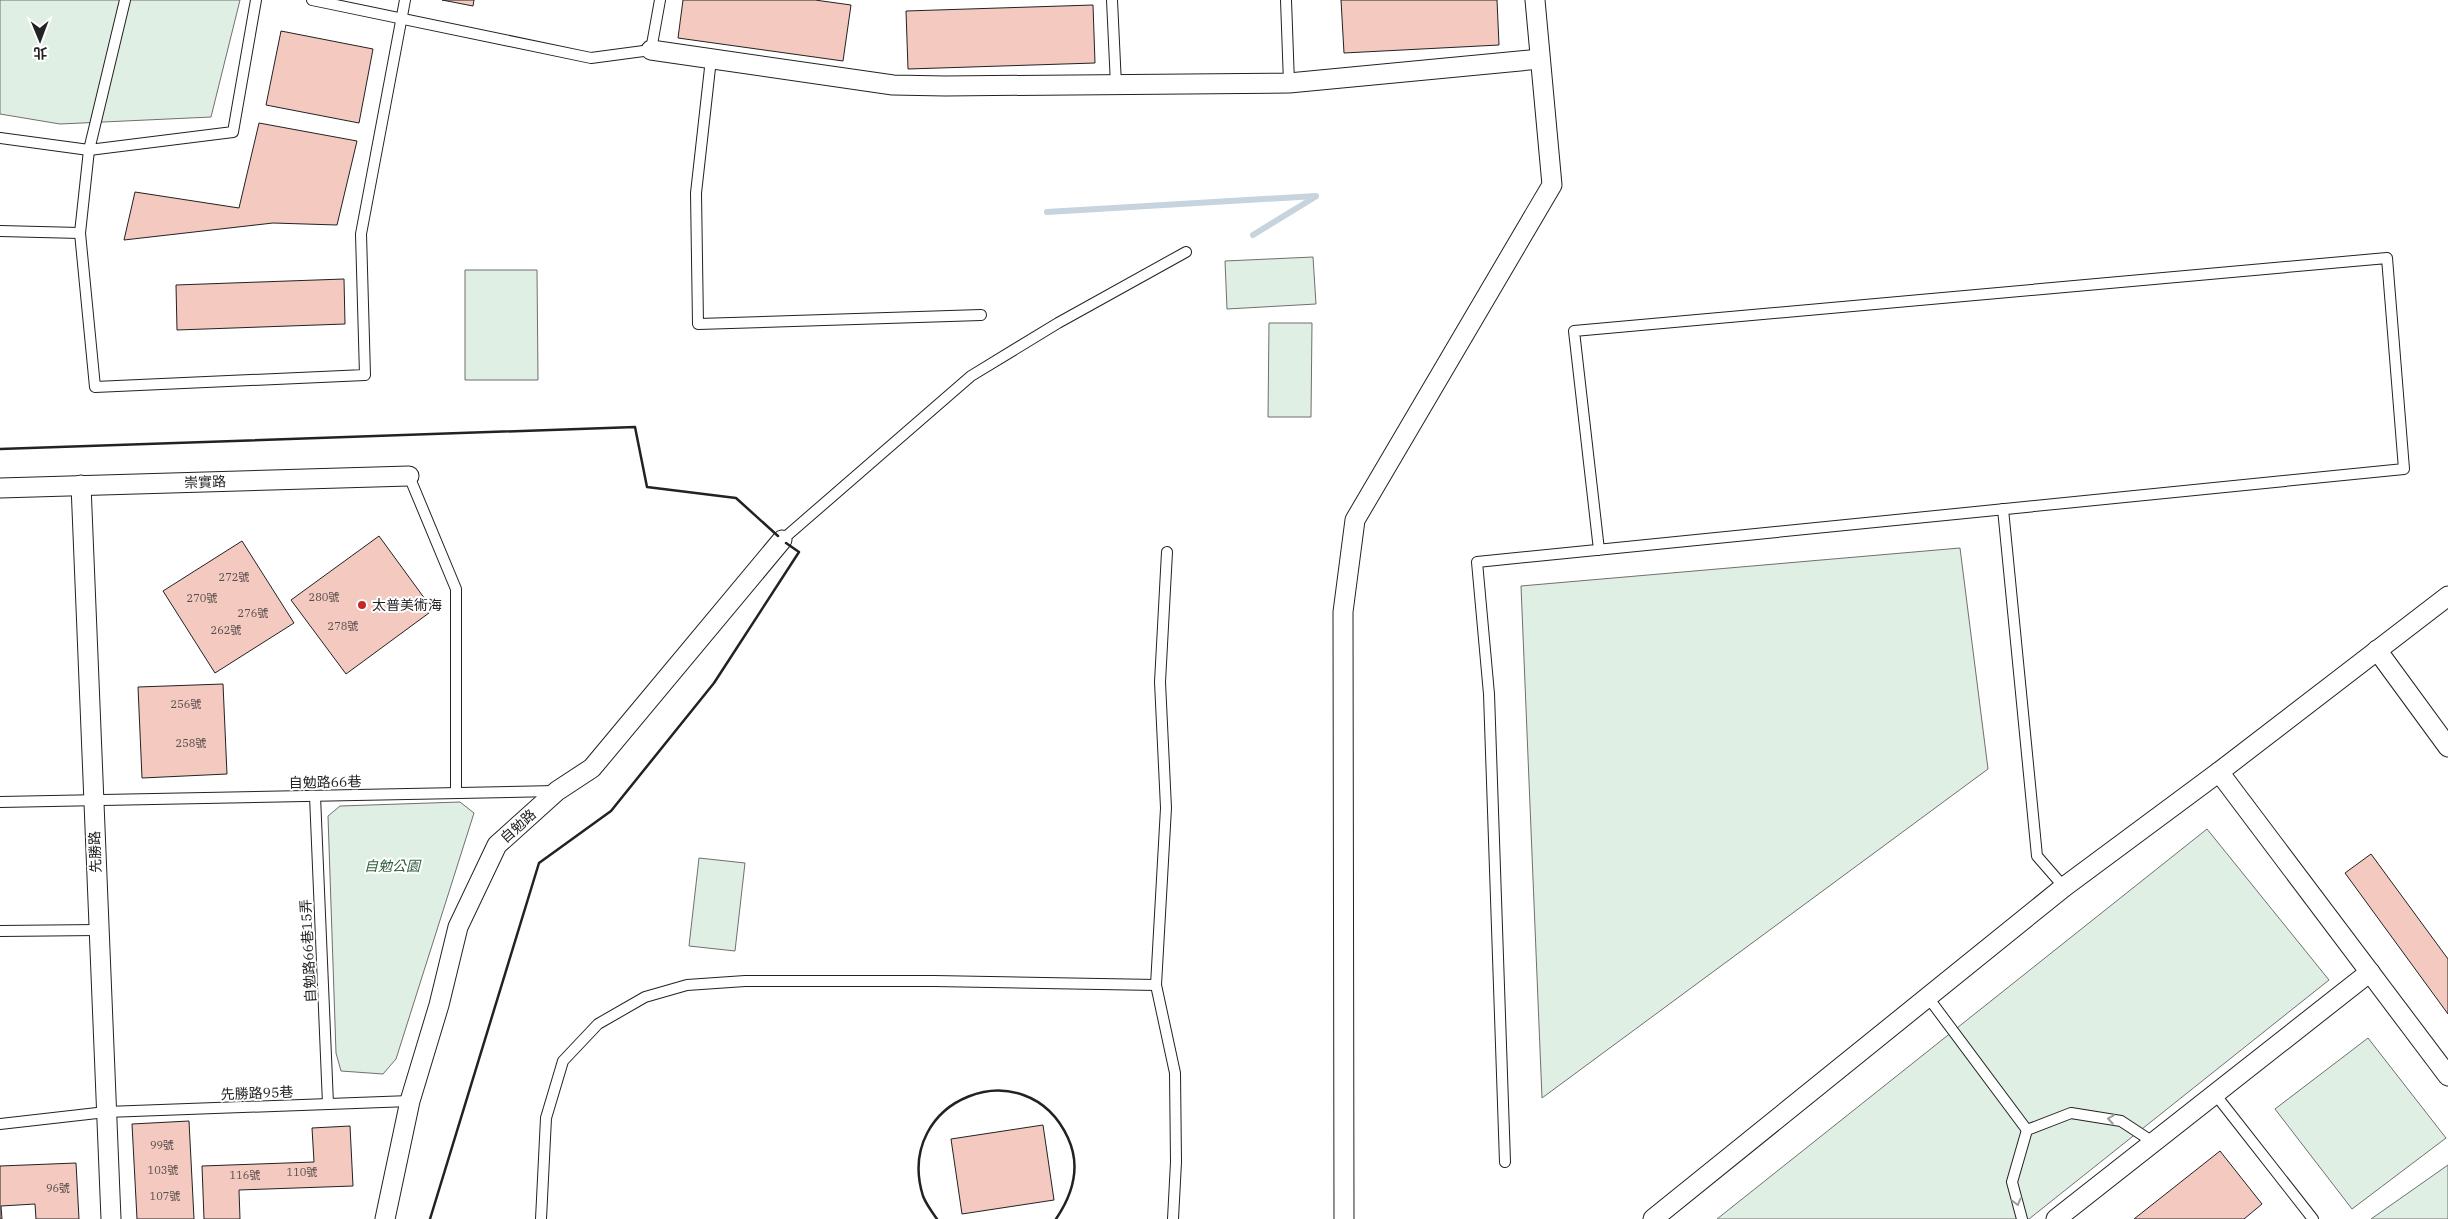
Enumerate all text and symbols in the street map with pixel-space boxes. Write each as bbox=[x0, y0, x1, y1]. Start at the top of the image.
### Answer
north arrow bbox=[15, 15, 65, 65]
text: 北 bbox=[33, 44, 47, 62]
street label: 崇實路 bbox=[184, 472, 226, 492]
house number: 272號 bbox=[219, 570, 249, 584]
house number: 280號 bbox=[309, 590, 339, 604]
house number: 270號 bbox=[187, 591, 217, 605]
place label: 太普美術海 bbox=[372, 596, 442, 614]
marker: 太普美術海 bbox=[356, 599, 368, 611]
house number: 276號 bbox=[238, 606, 268, 620]
house number: 278號 bbox=[328, 619, 358, 633]
house number: 262號 bbox=[211, 623, 241, 637]
house number: 256號 bbox=[171, 697, 201, 711]
house number: 258號 bbox=[176, 736, 206, 750]
street label: 自勉路66巷 bbox=[288, 772, 362, 792]
street label: 自勉路 bbox=[496, 805, 540, 847]
street label: 先勝路 bbox=[85, 831, 105, 873]
park label: 自勉公園 bbox=[364, 857, 422, 875]
street label: 自勉路66巷15弄 bbox=[296, 899, 320, 1003]
street label: 先勝路95巷 bbox=[220, 1083, 294, 1103]
one-way arrow bbox=[2107, 1114, 2115, 1125]
house number: 99號 bbox=[150, 1138, 174, 1152]
house number: 103號 bbox=[148, 1163, 178, 1177]
house number: 110號 bbox=[287, 1165, 317, 1179]
house number: 116號 bbox=[230, 1168, 260, 1182]
house number: 96號 bbox=[46, 1181, 70, 1195]
house number: 107號 bbox=[150, 1189, 180, 1203]
one-way arrow bbox=[2012, 1198, 2022, 1206]

